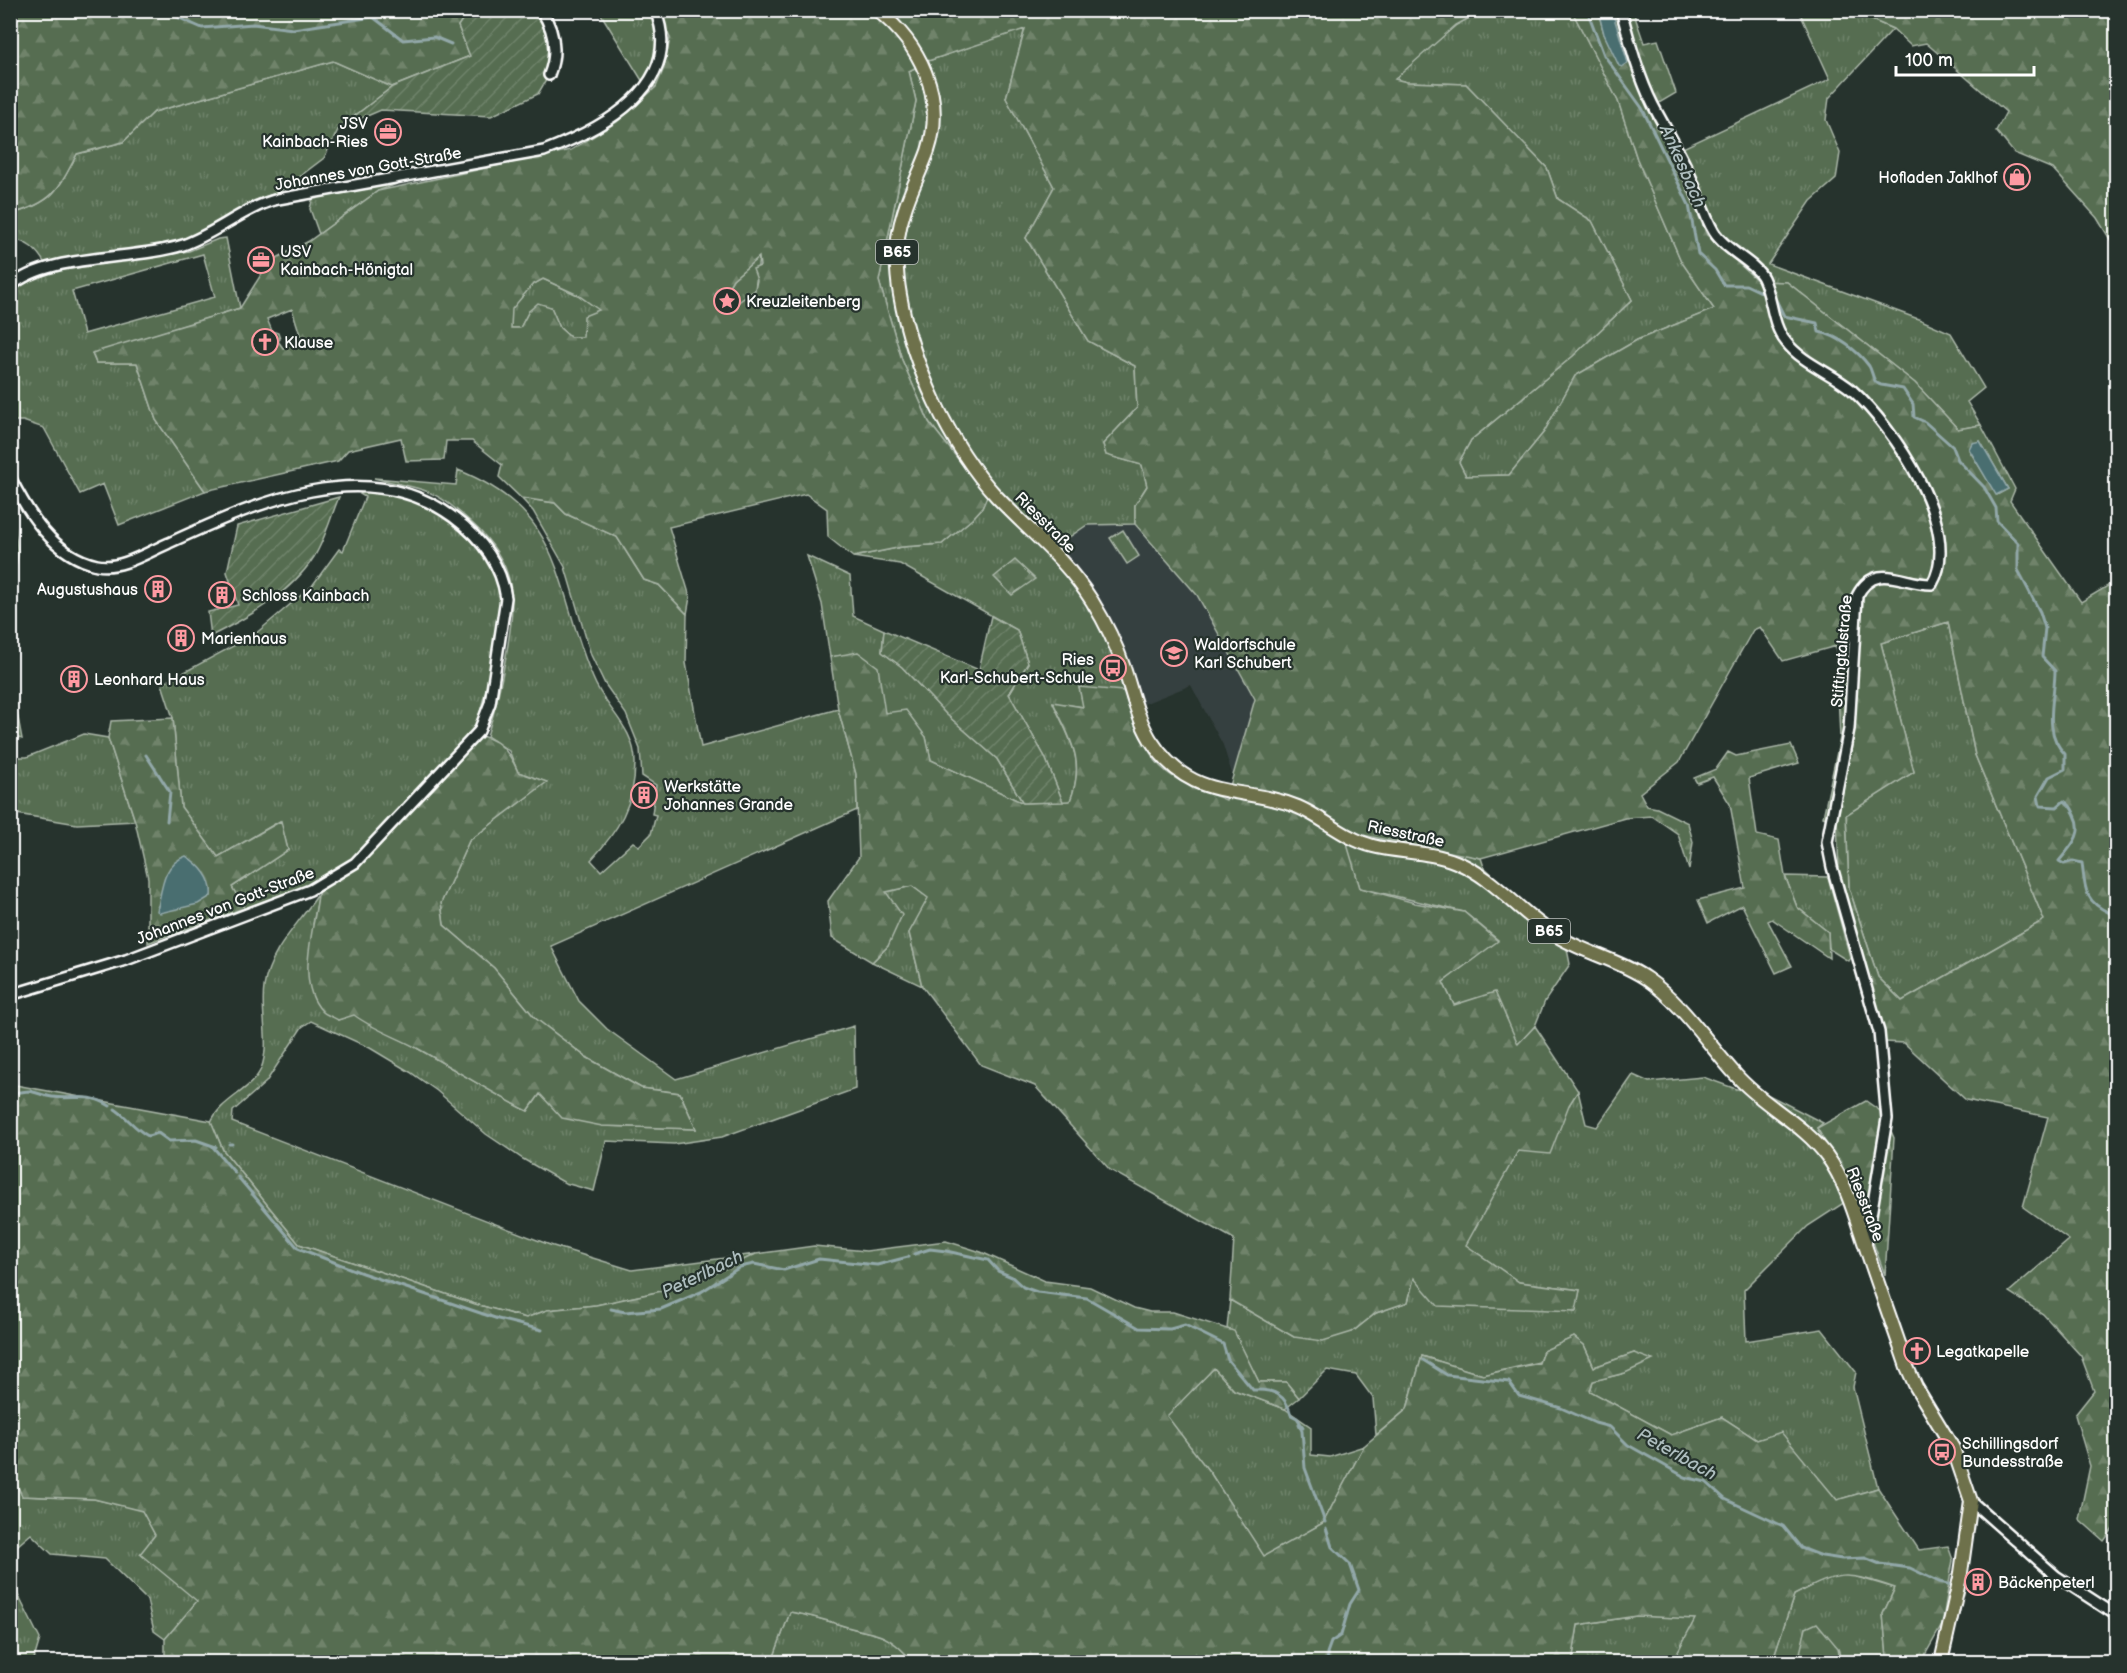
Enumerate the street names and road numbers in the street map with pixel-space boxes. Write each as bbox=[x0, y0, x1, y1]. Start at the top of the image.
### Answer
street label: Johannes von Gott-Straße bbox=[274, 144, 463, 195]
road number: B65 bbox=[876, 240, 918, 264]
street label: Riesstraße bbox=[1011, 489, 1080, 558]
street label: Stiftingtalstraße bbox=[1828, 594, 1857, 708]
street label: Riesstraße bbox=[1365, 817, 1446, 852]
street label: Johannes von Gott-Straße bbox=[134, 864, 318, 949]
road number: B65 bbox=[1528, 919, 1570, 943]
street label: Riesstraße bbox=[1842, 1165, 1888, 1245]

